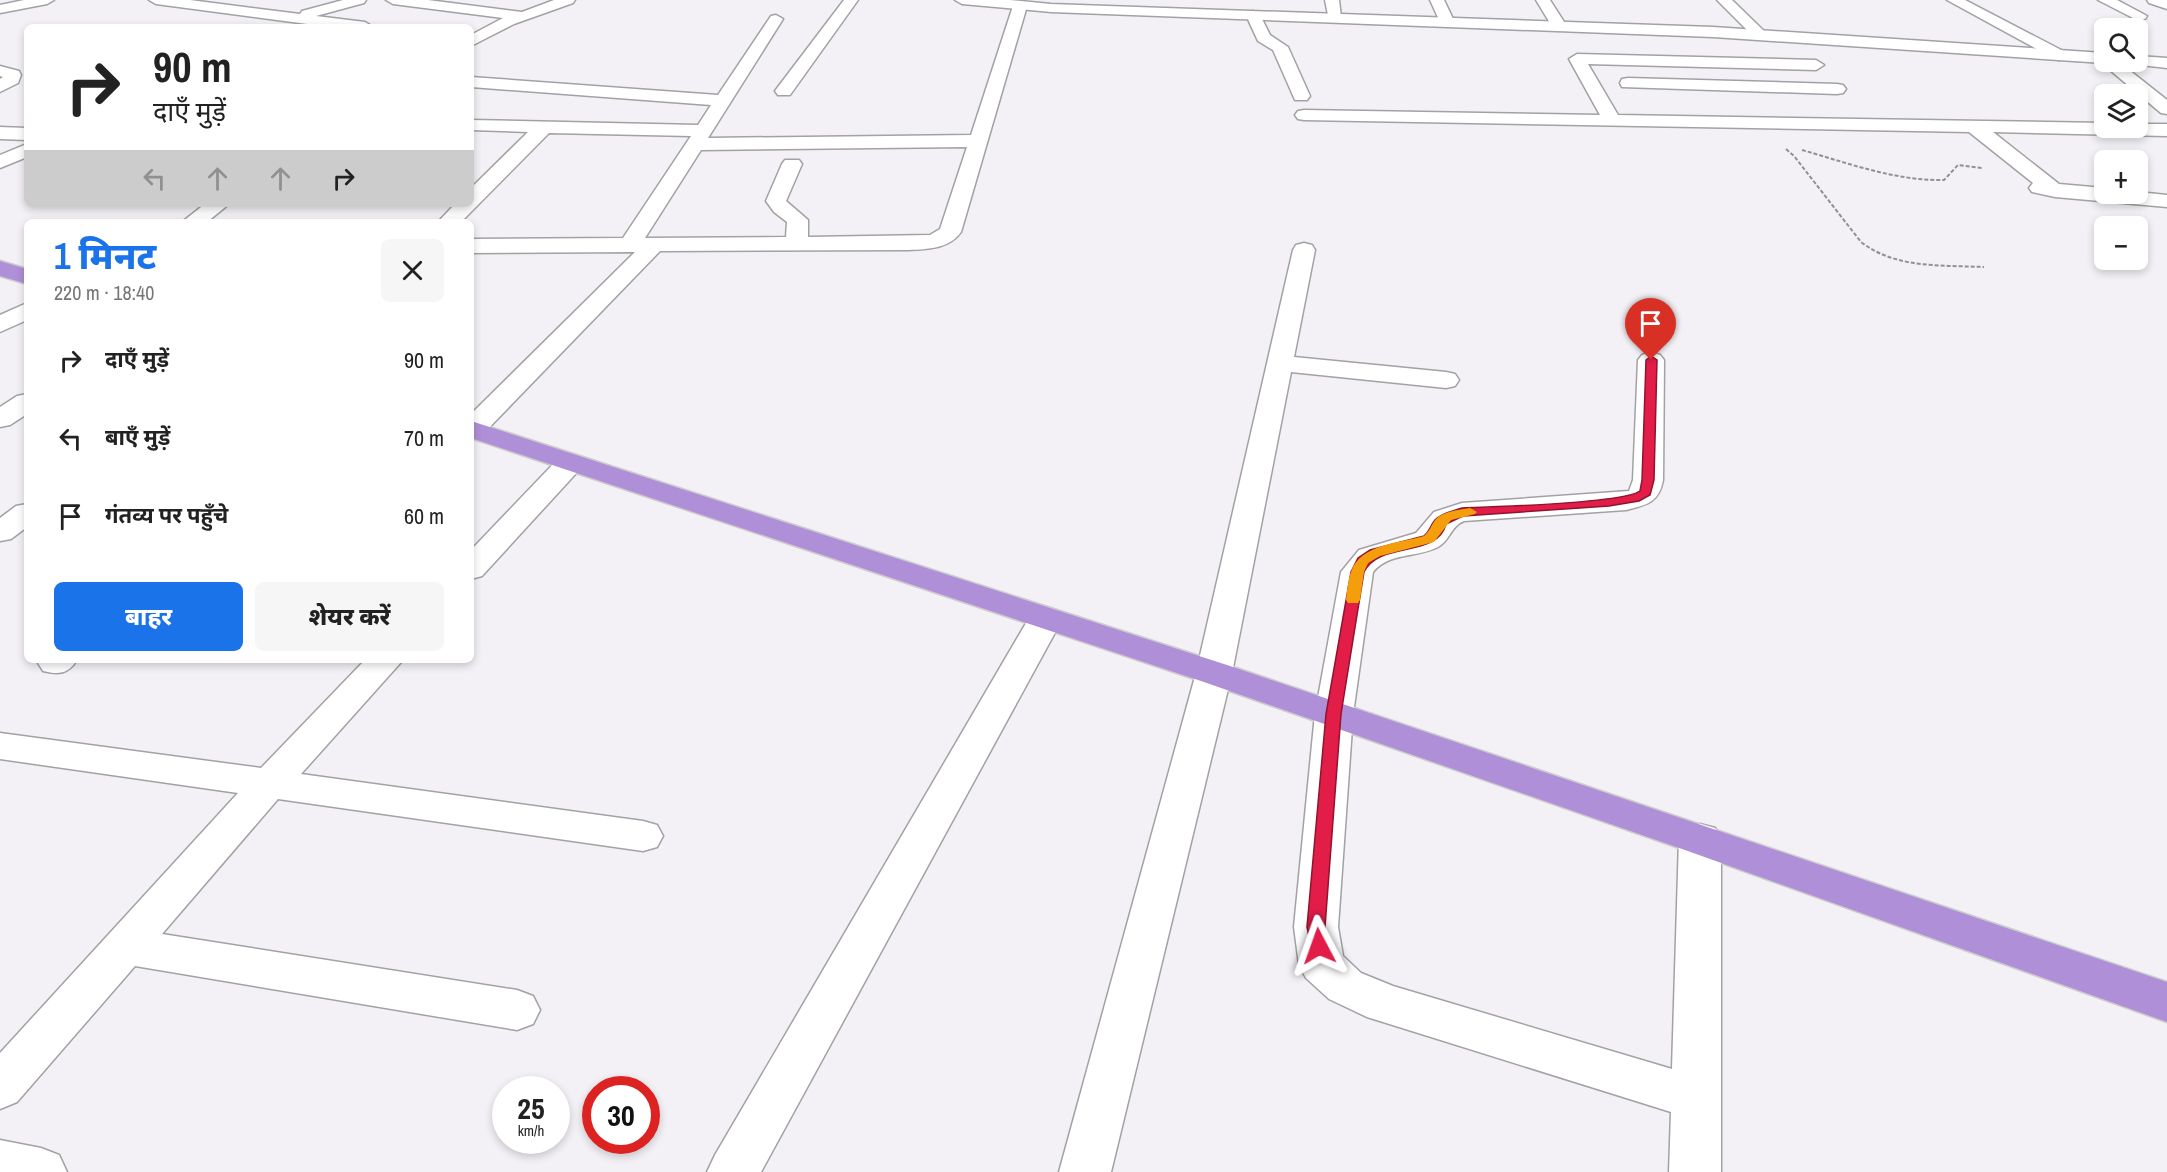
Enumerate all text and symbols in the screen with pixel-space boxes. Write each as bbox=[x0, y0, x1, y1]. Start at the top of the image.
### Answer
map controls bbox=[2094, 18, 2148, 270]
button: search bbox=[2094, 18, 2148, 72]
text: 90 m bbox=[153, 39, 232, 95]
icon: right bbox=[54, 48, 132, 126]
button: layers bbox=[2094, 84, 2148, 138]
text: दाएँ मुड़ें bbox=[153, 93, 226, 129]
button: + bbox=[2094, 150, 2148, 204]
icon: left bbox=[138, 162, 171, 195]
icon: ahead bbox=[201, 162, 234, 195]
icon: ahead bbox=[264, 162, 297, 195]
icon: right bbox=[327, 162, 360, 195]
button: − bbox=[2094, 216, 2148, 270]
text: 1 मिनट bbox=[54, 232, 156, 280]
button: close bbox=[381, 239, 444, 302]
text: 220 m · 18:40 bbox=[54, 279, 154, 306]
pin bbox=[1625, 298, 1676, 360]
icon: arrive bbox=[1634, 307, 1667, 340]
icon: right bbox=[54, 344, 87, 377]
text: दाएँ मुड़ें bbox=[105, 344, 169, 374]
text: 90 m bbox=[404, 345, 444, 375]
icon: left bbox=[54, 422, 87, 455]
text: बाएँ मुड़ें bbox=[105, 422, 170, 452]
text: 70 m bbox=[404, 423, 444, 453]
icon: arrive bbox=[54, 500, 87, 533]
text: गंतव्य पर पहुँचे bbox=[105, 500, 228, 530]
text: 60 m bbox=[404, 501, 444, 531]
button: बाहर bbox=[54, 582, 243, 651]
button: शेयर करें bbox=[255, 582, 444, 651]
position arrow bbox=[1287, 914, 1351, 978]
speed limit sign: 30 bbox=[582, 1076, 660, 1154]
text: 25 bbox=[517, 1088, 545, 1128]
text: km/h bbox=[518, 1120, 544, 1141]

